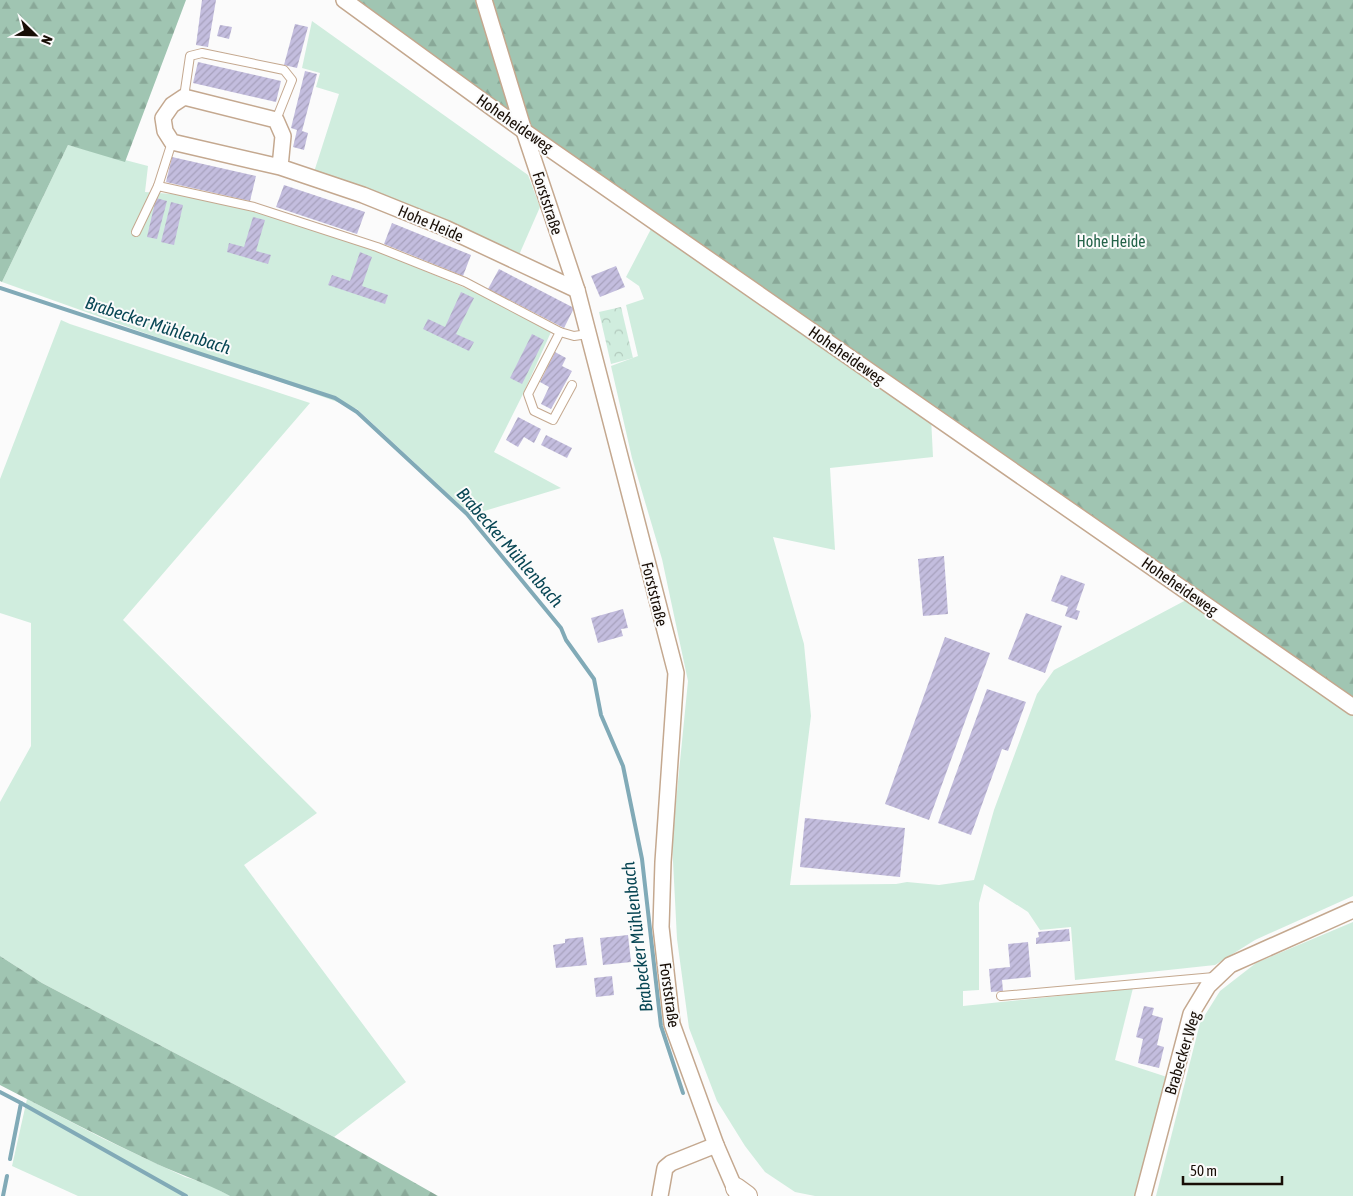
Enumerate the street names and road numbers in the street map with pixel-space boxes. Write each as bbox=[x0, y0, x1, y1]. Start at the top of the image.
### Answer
street label: Hoheheideweg bbox=[473, 90, 557, 157]
street label: Forststraße bbox=[529, 169, 567, 237]
street label: Hohe Heide bbox=[396, 201, 466, 245]
street label: Hoheheideweg bbox=[805, 322, 889, 389]
street label: Hoheheideweg bbox=[1138, 553, 1222, 620]
street label: Forststraße bbox=[638, 560, 672, 628]
street label: Forststraße bbox=[657, 961, 683, 1029]
street label: Brabecker Weg bbox=[1161, 1009, 1204, 1097]

